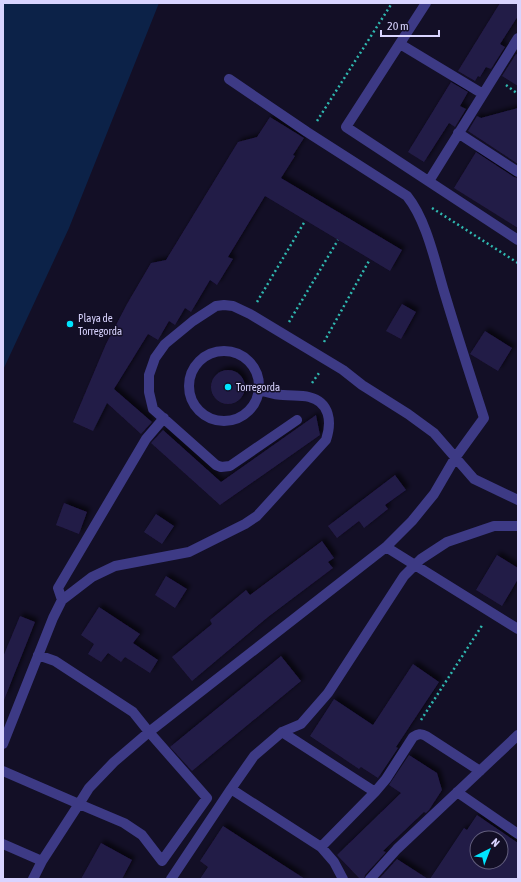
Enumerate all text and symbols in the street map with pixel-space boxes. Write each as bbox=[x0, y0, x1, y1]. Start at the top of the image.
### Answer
scale bar bbox=[381, 12, 439, 38]
text: 20 m bbox=[387, 19, 409, 33]
place label: Playa de Torregorda bbox=[78, 312, 122, 337]
marker: Playa de Torregorda bbox=[65, 319, 75, 329]
place label: Torregorda bbox=[236, 381, 280, 393]
marker: Torregorda bbox=[223, 382, 233, 392]
north arrow bbox=[469, 830, 509, 870]
text: N bbox=[489, 836, 502, 849]

